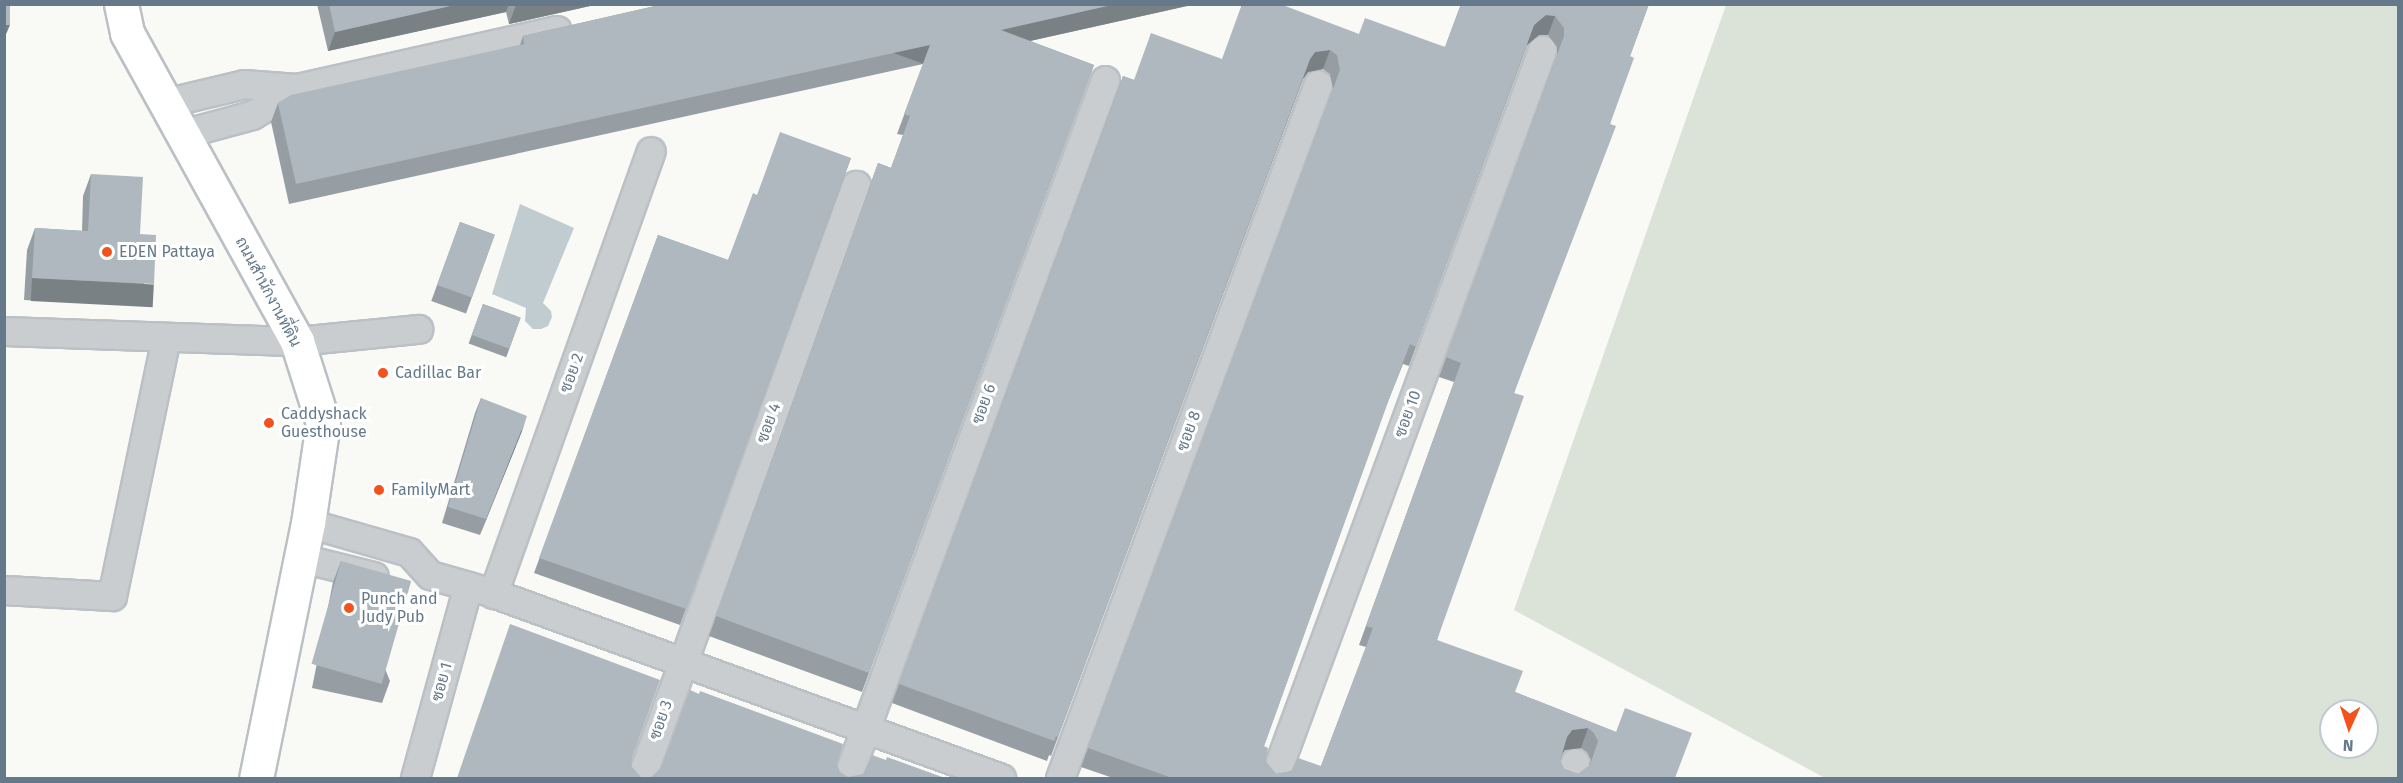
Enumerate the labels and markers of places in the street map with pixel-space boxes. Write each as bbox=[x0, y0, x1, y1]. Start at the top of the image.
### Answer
place label: EDEN Pattaya bbox=[119, 242, 215, 262]
marker: EDEN Pattaya bbox=[100, 245, 114, 259]
place label: Cadillac Bar bbox=[395, 363, 481, 383]
marker: Cadillac Bar bbox=[376, 366, 390, 380]
place label: Caddyshack Guesthouse bbox=[281, 404, 367, 442]
marker: Caddyshack Guesthouse bbox=[262, 416, 276, 430]
place label: FamilyMart bbox=[391, 480, 470, 500]
marker: FamilyMart bbox=[372, 483, 386, 497]
place label: Punch and Judy Pub bbox=[361, 589, 437, 627]
marker: Punch and Judy Pub bbox=[342, 601, 356, 615]

